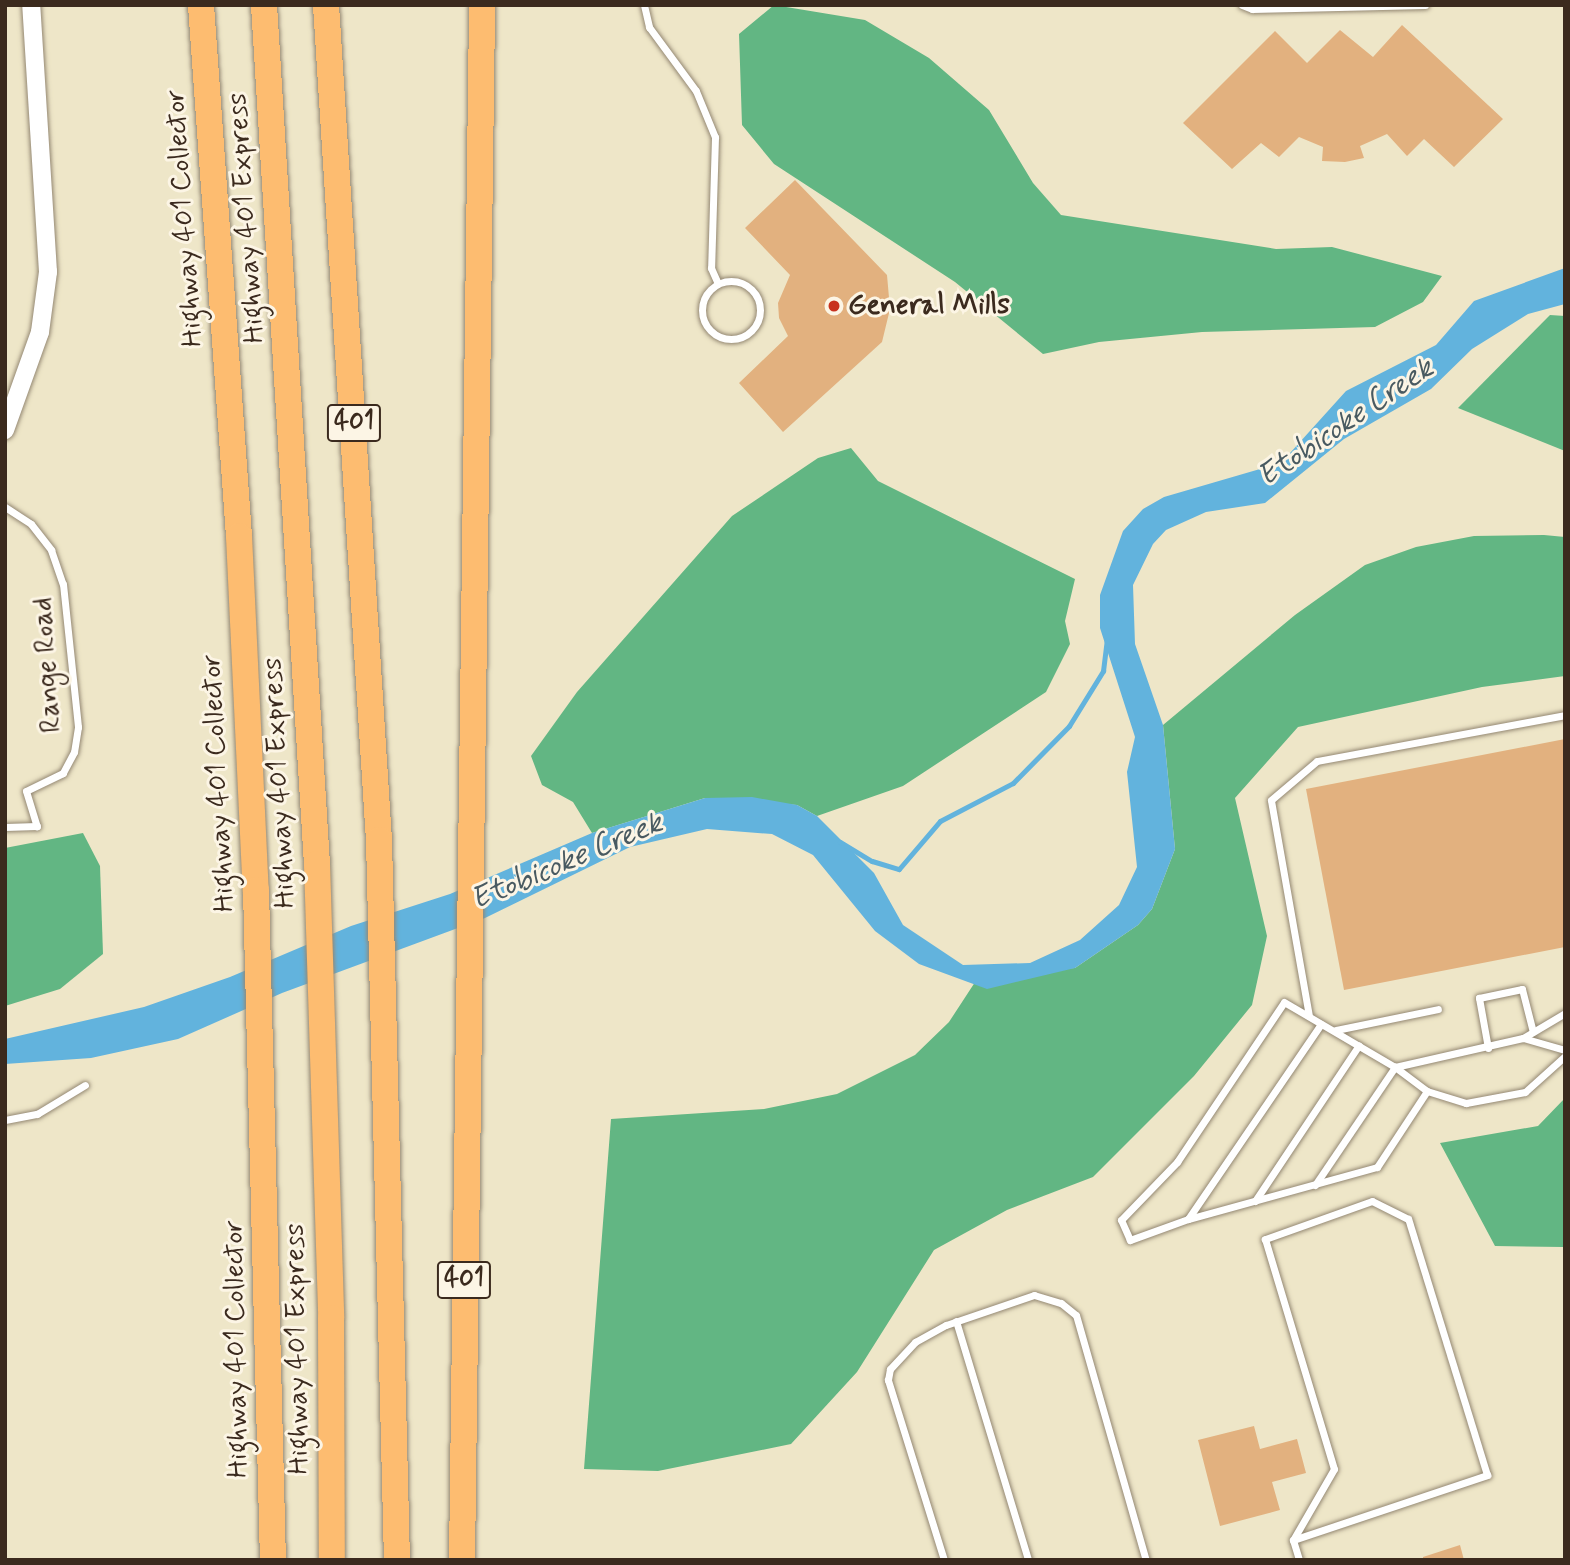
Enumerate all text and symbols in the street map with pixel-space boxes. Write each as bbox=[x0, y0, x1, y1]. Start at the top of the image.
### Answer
street label: Highway 401 Collector bbox=[159, 88, 211, 348]
street label: Highway 401 Express bbox=[221, 92, 273, 344]
place label: General Mills bbox=[848, 289, 1008, 323]
marker: General Mills bbox=[826, 298, 842, 314]
water label: Etobicoke Creek bbox=[1250, 350, 1442, 496]
road number: 401 bbox=[326, 400, 382, 446]
street label: Range Road bbox=[26, 596, 70, 734]
street label: Highway 401 Collector bbox=[195, 653, 243, 913]
street label: Highway 401 Express bbox=[257, 657, 303, 909]
water label: Etobicoke Creek bbox=[465, 805, 669, 919]
street label: Highway 401 Collector bbox=[218, 1219, 256, 1479]
street label: Highway 401 Express bbox=[279, 1223, 317, 1475]
road number: 401 bbox=[436, 1258, 492, 1302]

